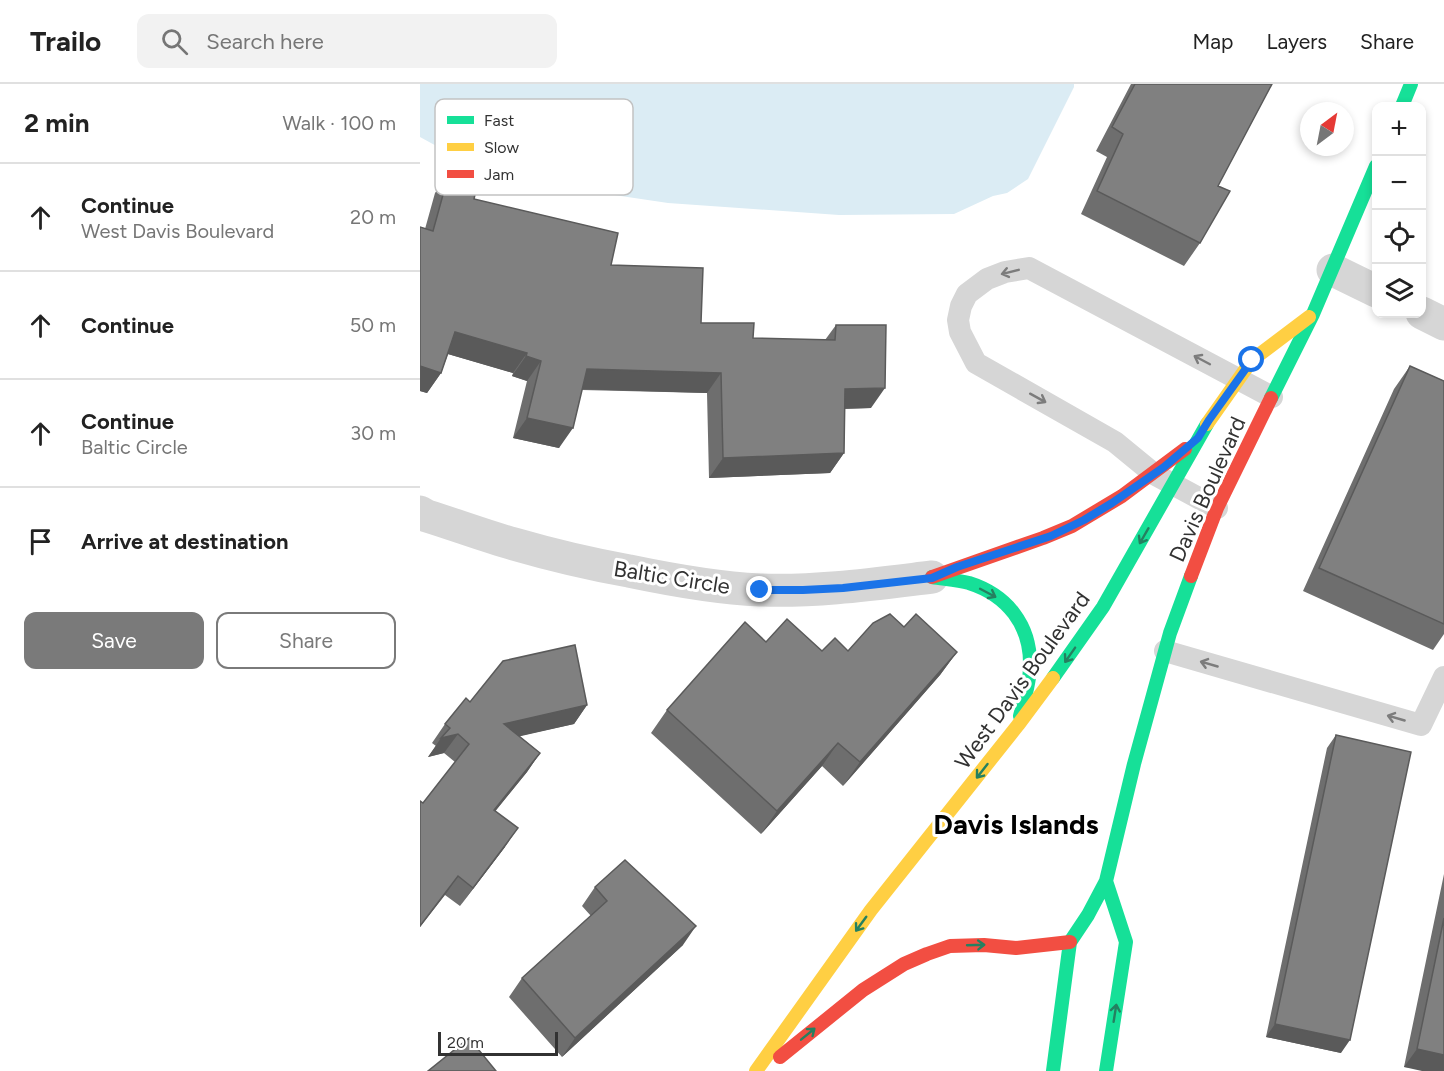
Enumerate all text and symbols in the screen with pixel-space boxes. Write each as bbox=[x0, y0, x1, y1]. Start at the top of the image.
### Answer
search box bbox=[137, 14, 557, 68]
text: Trailo bbox=[30, 24, 101, 58]
icon: search bbox=[158, 25, 191, 58]
text: Search here bbox=[206, 28, 324, 55]
text: Map bbox=[1193, 29, 1233, 54]
text: Layers bbox=[1266, 29, 1327, 54]
text: Share bbox=[1360, 29, 1414, 54]
legend bbox=[435, 99, 633, 195]
north arrow bbox=[1300, 102, 1354, 156]
map controls bbox=[1372, 102, 1426, 318]
button: + bbox=[1372, 102, 1426, 156]
text: 2 min bbox=[24, 107, 90, 139]
text: Walk · 100 m bbox=[282, 111, 396, 135]
text: Fast bbox=[484, 111, 514, 130]
text: Slow bbox=[484, 138, 519, 157]
button: − bbox=[1372, 156, 1426, 210]
text: Jam bbox=[484, 165, 514, 184]
text: Continue bbox=[81, 192, 174, 219]
icon: ahead bbox=[24, 201, 57, 234]
text: 20 m bbox=[350, 205, 396, 229]
button: locate bbox=[1372, 210, 1426, 264]
text: West Davis Boulevard bbox=[81, 219, 274, 243]
button: layers bbox=[1372, 264, 1426, 318]
one-way arrow bbox=[1001, 266, 1020, 278]
icon: ahead bbox=[24, 309, 57, 342]
text: Continue bbox=[81, 312, 174, 339]
text: 50 m bbox=[350, 313, 396, 337]
route start bbox=[1238, 346, 1264, 372]
one-way arrow bbox=[1194, 354, 1211, 366]
one-way arrow bbox=[1029, 392, 1046, 404]
text: Continue bbox=[81, 408, 174, 435]
street label: Davis Boulevard bbox=[1163, 412, 1252, 566]
icon: ahead bbox=[24, 417, 57, 450]
text: 30 m bbox=[350, 421, 396, 445]
text: Baltic Circle bbox=[81, 435, 188, 459]
icon: arrive bbox=[24, 525, 57, 558]
one-way arrow bbox=[1137, 527, 1149, 544]
text: Arrive at destination bbox=[81, 528, 289, 555]
street label: Baltic Circle bbox=[612, 555, 732, 600]
route end bbox=[746, 576, 772, 602]
street label: West Davis Boulevard bbox=[949, 586, 1096, 774]
one-way arrow bbox=[978, 588, 996, 599]
button: Save bbox=[24, 612, 204, 669]
button: Share bbox=[216, 612, 396, 669]
one-way arrow bbox=[1064, 647, 1076, 663]
one-way arrow bbox=[1200, 658, 1219, 669]
one-way arrow bbox=[1387, 712, 1406, 723]
one-way arrow bbox=[975, 763, 988, 779]
district label: Davis Islands bbox=[933, 807, 1099, 841]
one-way arrow bbox=[855, 916, 867, 932]
one-way arrow bbox=[966, 939, 986, 951]
one-way arrow bbox=[1109, 1004, 1120, 1024]
one-way arrow bbox=[799, 1028, 815, 1041]
scale bar bbox=[438, 1029, 558, 1056]
text: 20 m bbox=[447, 1033, 484, 1052]

